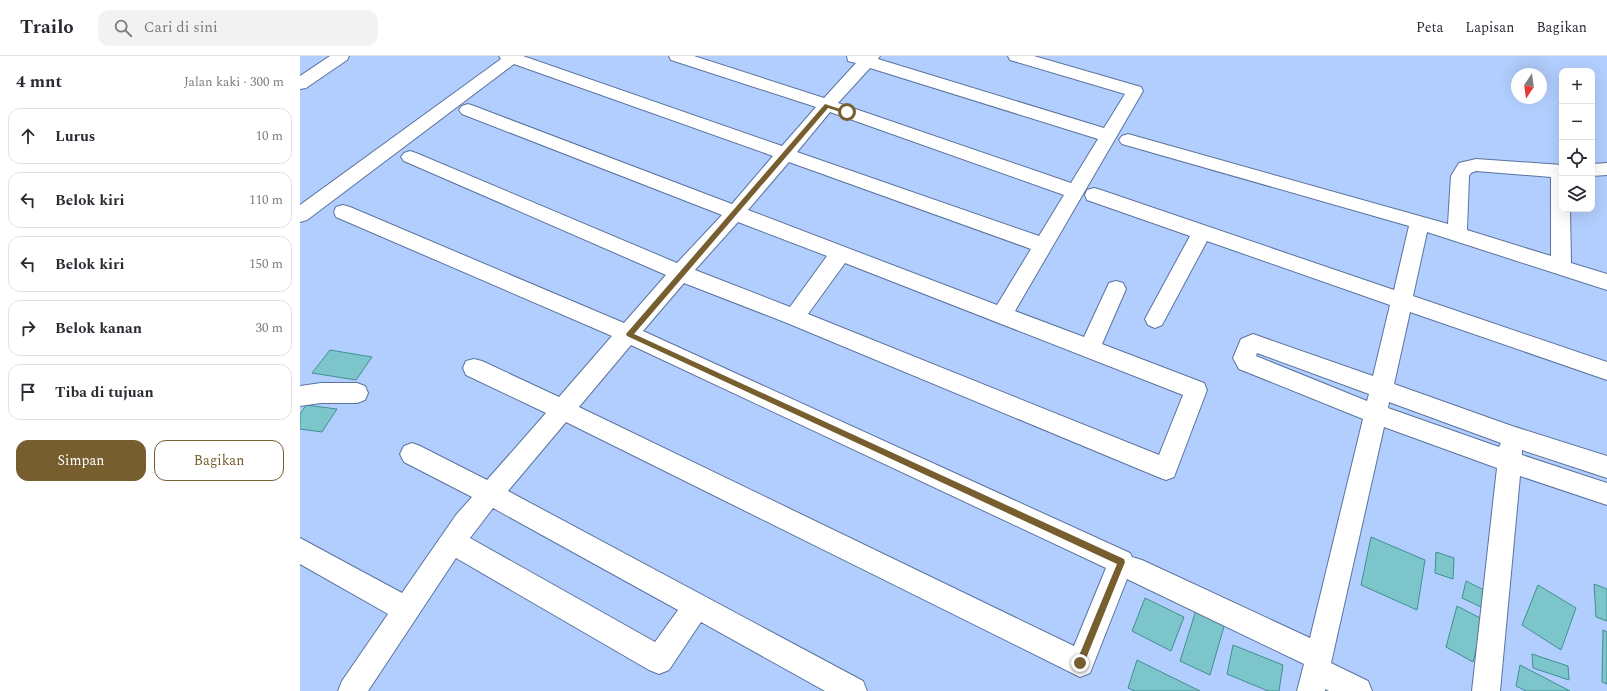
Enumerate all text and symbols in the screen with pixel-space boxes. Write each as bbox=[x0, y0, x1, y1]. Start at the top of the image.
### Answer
search box bbox=[98, 10, 378, 46]
text: Trailo bbox=[20, 13, 74, 42]
text: Cari di sini bbox=[144, 16, 218, 39]
icon: search bbox=[112, 17, 134, 39]
text: Peta bbox=[1416, 17, 1443, 38]
text: Lapisan bbox=[1465, 17, 1514, 38]
text: Bagikan bbox=[1536, 17, 1587, 38]
north arrow bbox=[1511, 68, 1547, 104]
map controls bbox=[1559, 68, 1595, 212]
button: + bbox=[1559, 68, 1595, 104]
text: 4 mnt bbox=[16, 69, 62, 95]
text: Jalan kaki · 300 m bbox=[184, 72, 284, 92]
route start bbox=[838, 103, 856, 121]
button: − bbox=[1559, 104, 1595, 140]
icon: ahead bbox=[17, 125, 39, 147]
text: Lurus bbox=[55, 125, 95, 148]
text: 10 m bbox=[256, 126, 283, 146]
button: locate bbox=[1559, 140, 1595, 176]
button: layers bbox=[1559, 176, 1595, 212]
icon: left bbox=[17, 189, 39, 211]
text: Belok kiri bbox=[55, 189, 124, 212]
text: 110 m bbox=[249, 190, 283, 210]
icon: left bbox=[17, 253, 39, 275]
text: Belok kiri bbox=[55, 253, 124, 276]
text: 150 m bbox=[249, 254, 283, 274]
icon: right bbox=[17, 317, 39, 339]
text: Belok kanan bbox=[55, 317, 142, 340]
text: 30 m bbox=[256, 318, 283, 338]
icon: arrive bbox=[17, 381, 39, 403]
text: Tiba di tujuan bbox=[55, 381, 154, 404]
button: Simpan bbox=[16, 440, 146, 481]
button: Bagikan bbox=[154, 440, 284, 481]
route end bbox=[1071, 654, 1089, 672]

